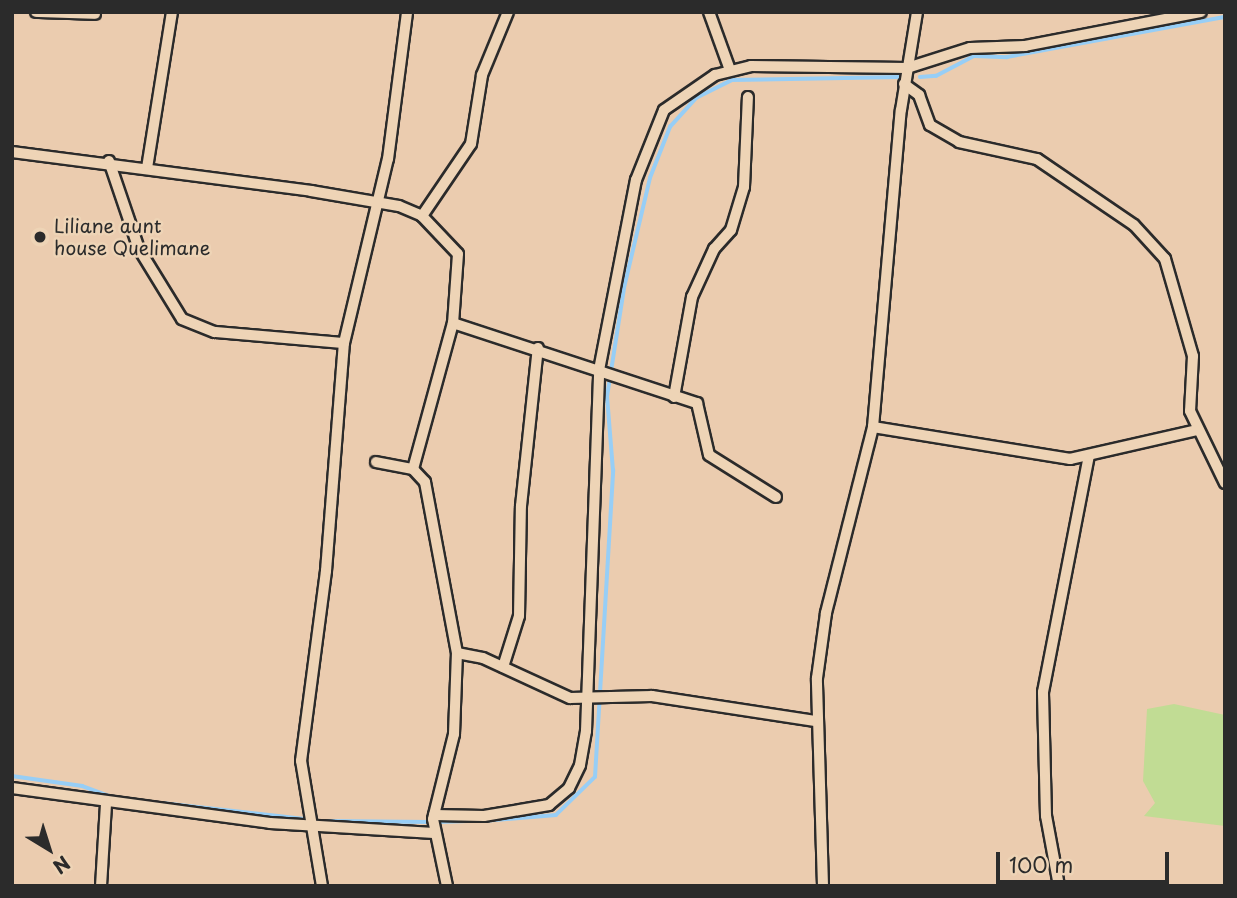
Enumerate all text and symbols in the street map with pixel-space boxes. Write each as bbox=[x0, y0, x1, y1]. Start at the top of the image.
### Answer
place label: Liliane aunt house Quelimane bbox=[54, 215, 210, 259]
marker: Liliane aunt house Quelimane bbox=[32, 229, 48, 245]
north arrow bbox=[14, 814, 84, 884]
scale bar bbox=[999, 838, 1172, 882]
text: 100 m bbox=[1009, 848, 1073, 880]
text: N bbox=[47, 850, 76, 881]

